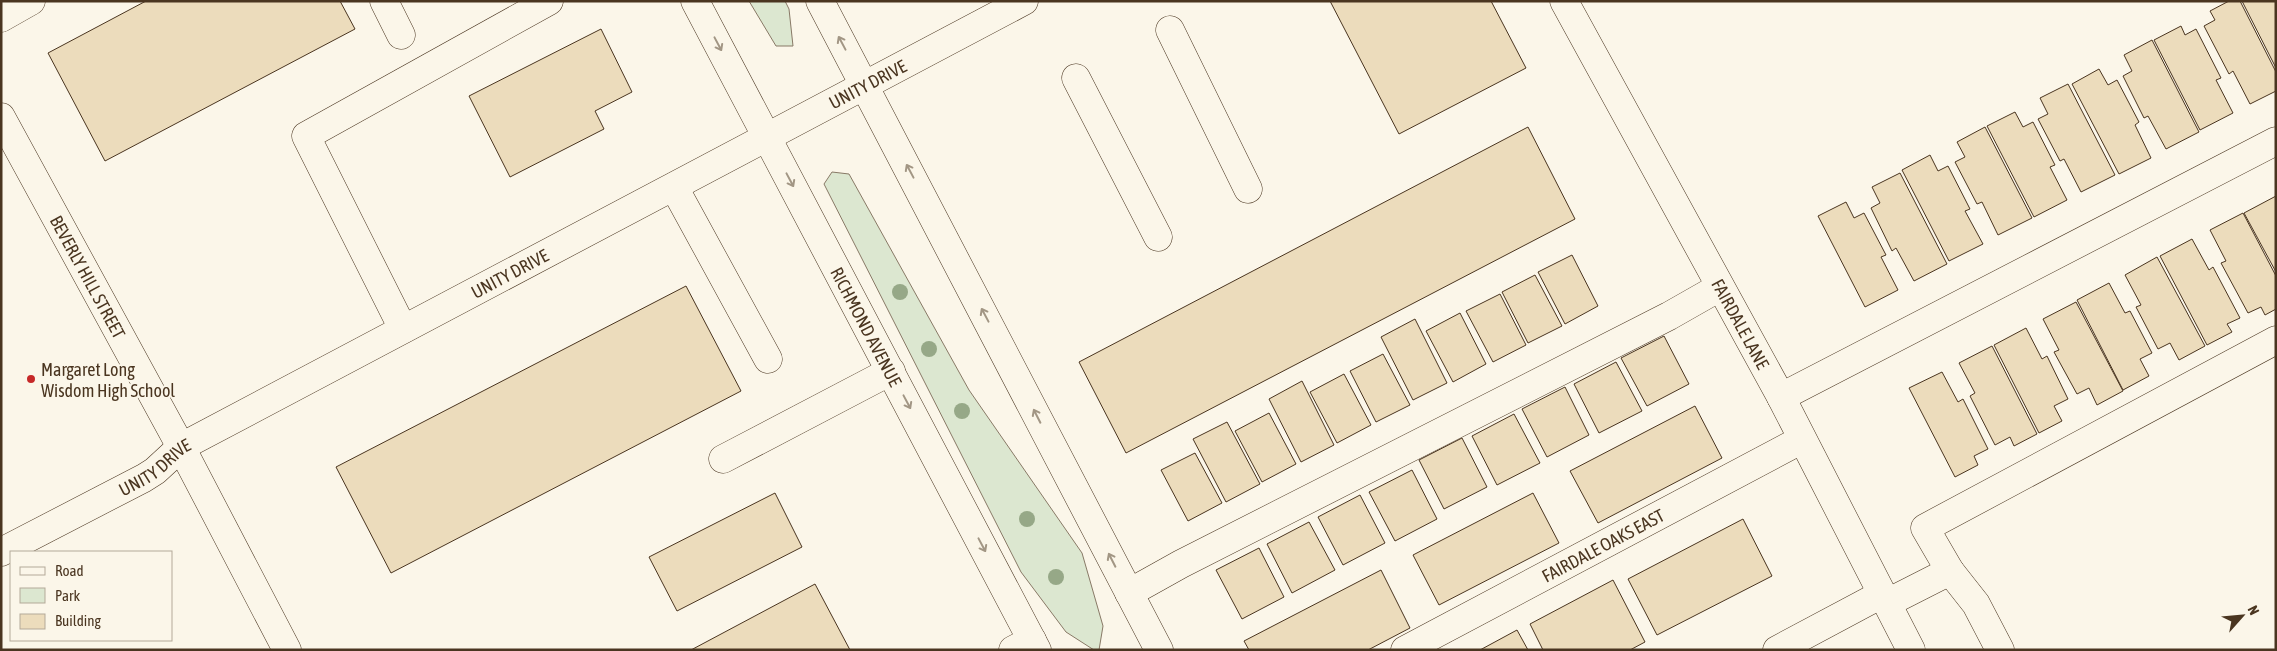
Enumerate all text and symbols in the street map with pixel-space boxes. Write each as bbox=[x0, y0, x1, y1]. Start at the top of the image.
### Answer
one-way arrow bbox=[837, 36, 847, 51]
one-way arrow bbox=[713, 37, 723, 52]
street label: UNITY DRIVE bbox=[825, 55, 910, 113]
one-way arrow bbox=[905, 164, 914, 179]
one-way arrow bbox=[785, 173, 795, 188]
street label: BEVERLY HILL STREET bbox=[46, 212, 130, 342]
street label: UNITY DRIVE bbox=[467, 244, 552, 302]
street label: RICHMOND AVENUE bbox=[827, 263, 907, 390]
street label: FAIRDALE LANE bbox=[1708, 275, 1774, 373]
one-way arrow bbox=[980, 308, 989, 323]
place label: Margaret Long Wisdom High School bbox=[41, 359, 175, 401]
marker: Margaret Long Wisdom High School bbox=[25, 373, 37, 385]
one-way arrow bbox=[902, 394, 912, 408]
one-way arrow bbox=[1032, 408, 1042, 423]
street label: UNITY DRIVE bbox=[115, 433, 194, 500]
street label: FAIRDALE OAKS EAST bbox=[1538, 504, 1668, 586]
one-way arrow bbox=[977, 538, 987, 553]
legend bbox=[10, 551, 172, 641]
one-way arrow bbox=[1107, 553, 1116, 568]
text: Road bbox=[55, 562, 84, 579]
text: Park bbox=[55, 587, 80, 604]
north arrow bbox=[2217, 591, 2267, 641]
text: N bbox=[2245, 603, 2263, 617]
text: Building bbox=[55, 612, 101, 629]

